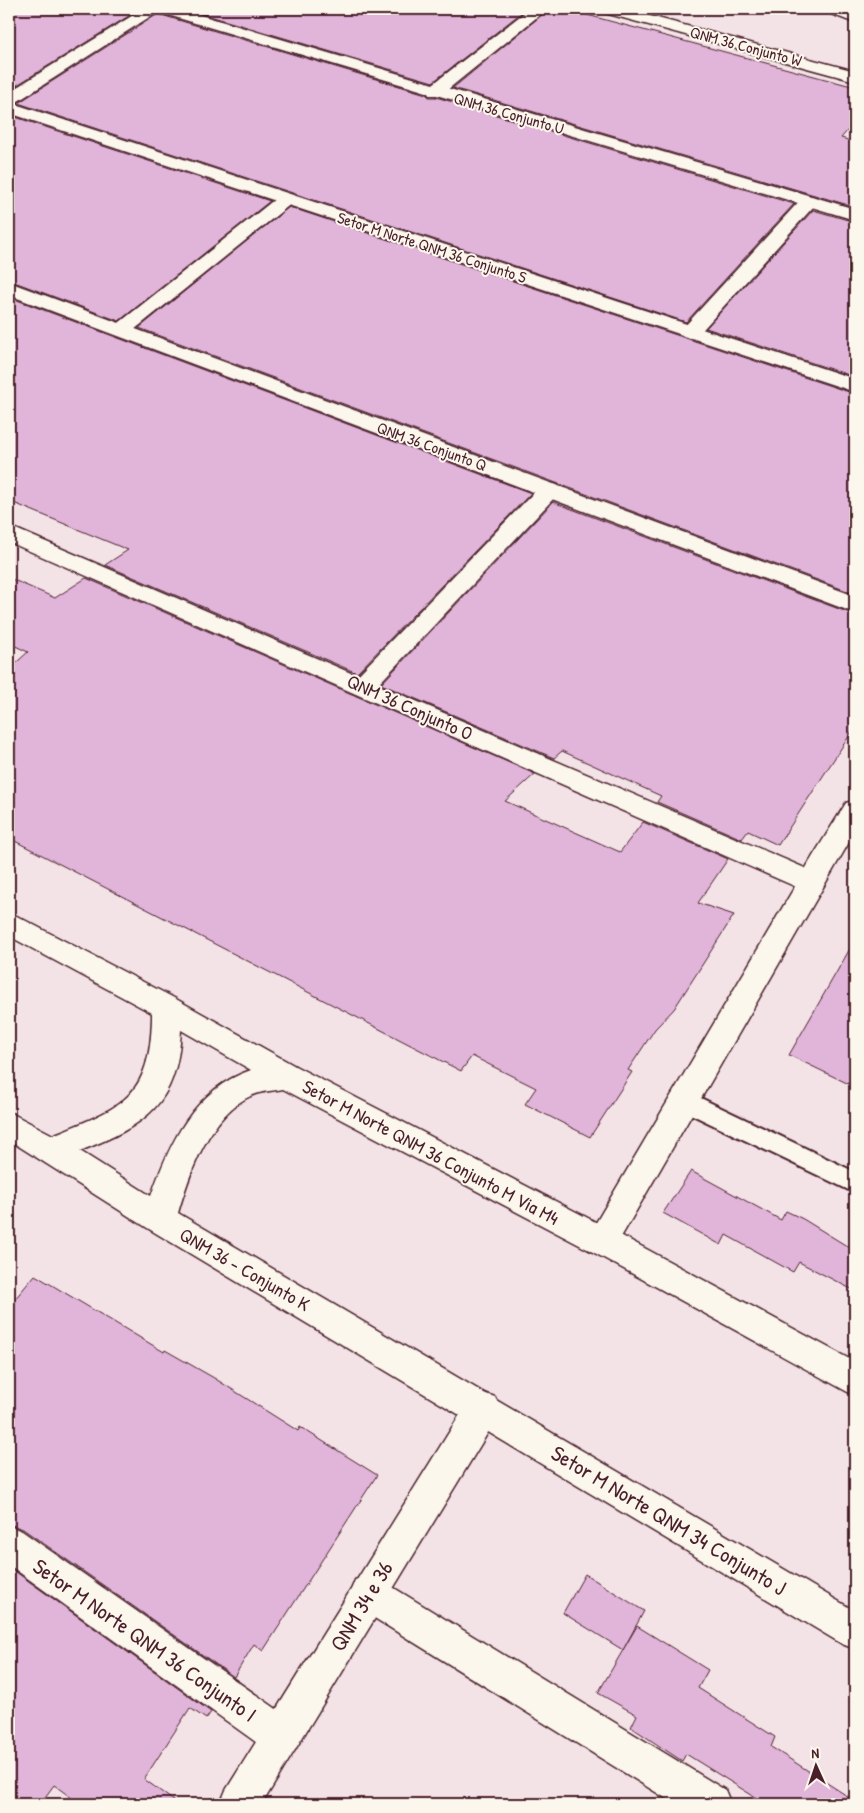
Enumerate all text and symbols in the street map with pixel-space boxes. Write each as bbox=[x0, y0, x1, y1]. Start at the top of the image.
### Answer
street label: QNM 36 Conjunto W bbox=[688, 21, 804, 72]
street label: QNM 36 Conjunto U bbox=[451, 87, 567, 139]
street label: Setor M Norte QNM 36 Conjunto S bbox=[335, 206, 530, 288]
street label: QNM 36 Conjunto Q bbox=[374, 416, 490, 476]
street label: QNM 36 Conjunto O bbox=[343, 668, 477, 746]
street label: Setor M Norte QNM 36 Conjunto M Via M4 bbox=[298, 1073, 564, 1231]
street label: QNM 36 - Conjunto K bbox=[175, 1221, 315, 1317]
street label: Setor M Norte QNM 34 Conjunto J bbox=[546, 1438, 792, 1602]
street label: Setor M Norte QNM 36 Conjunto I bbox=[27, 1551, 263, 1729]
street label: QNM 34 e 36 bbox=[322, 1555, 400, 1657]
north arrow bbox=[792, 1740, 842, 1790]
text: N bbox=[811, 1743, 820, 1762]

